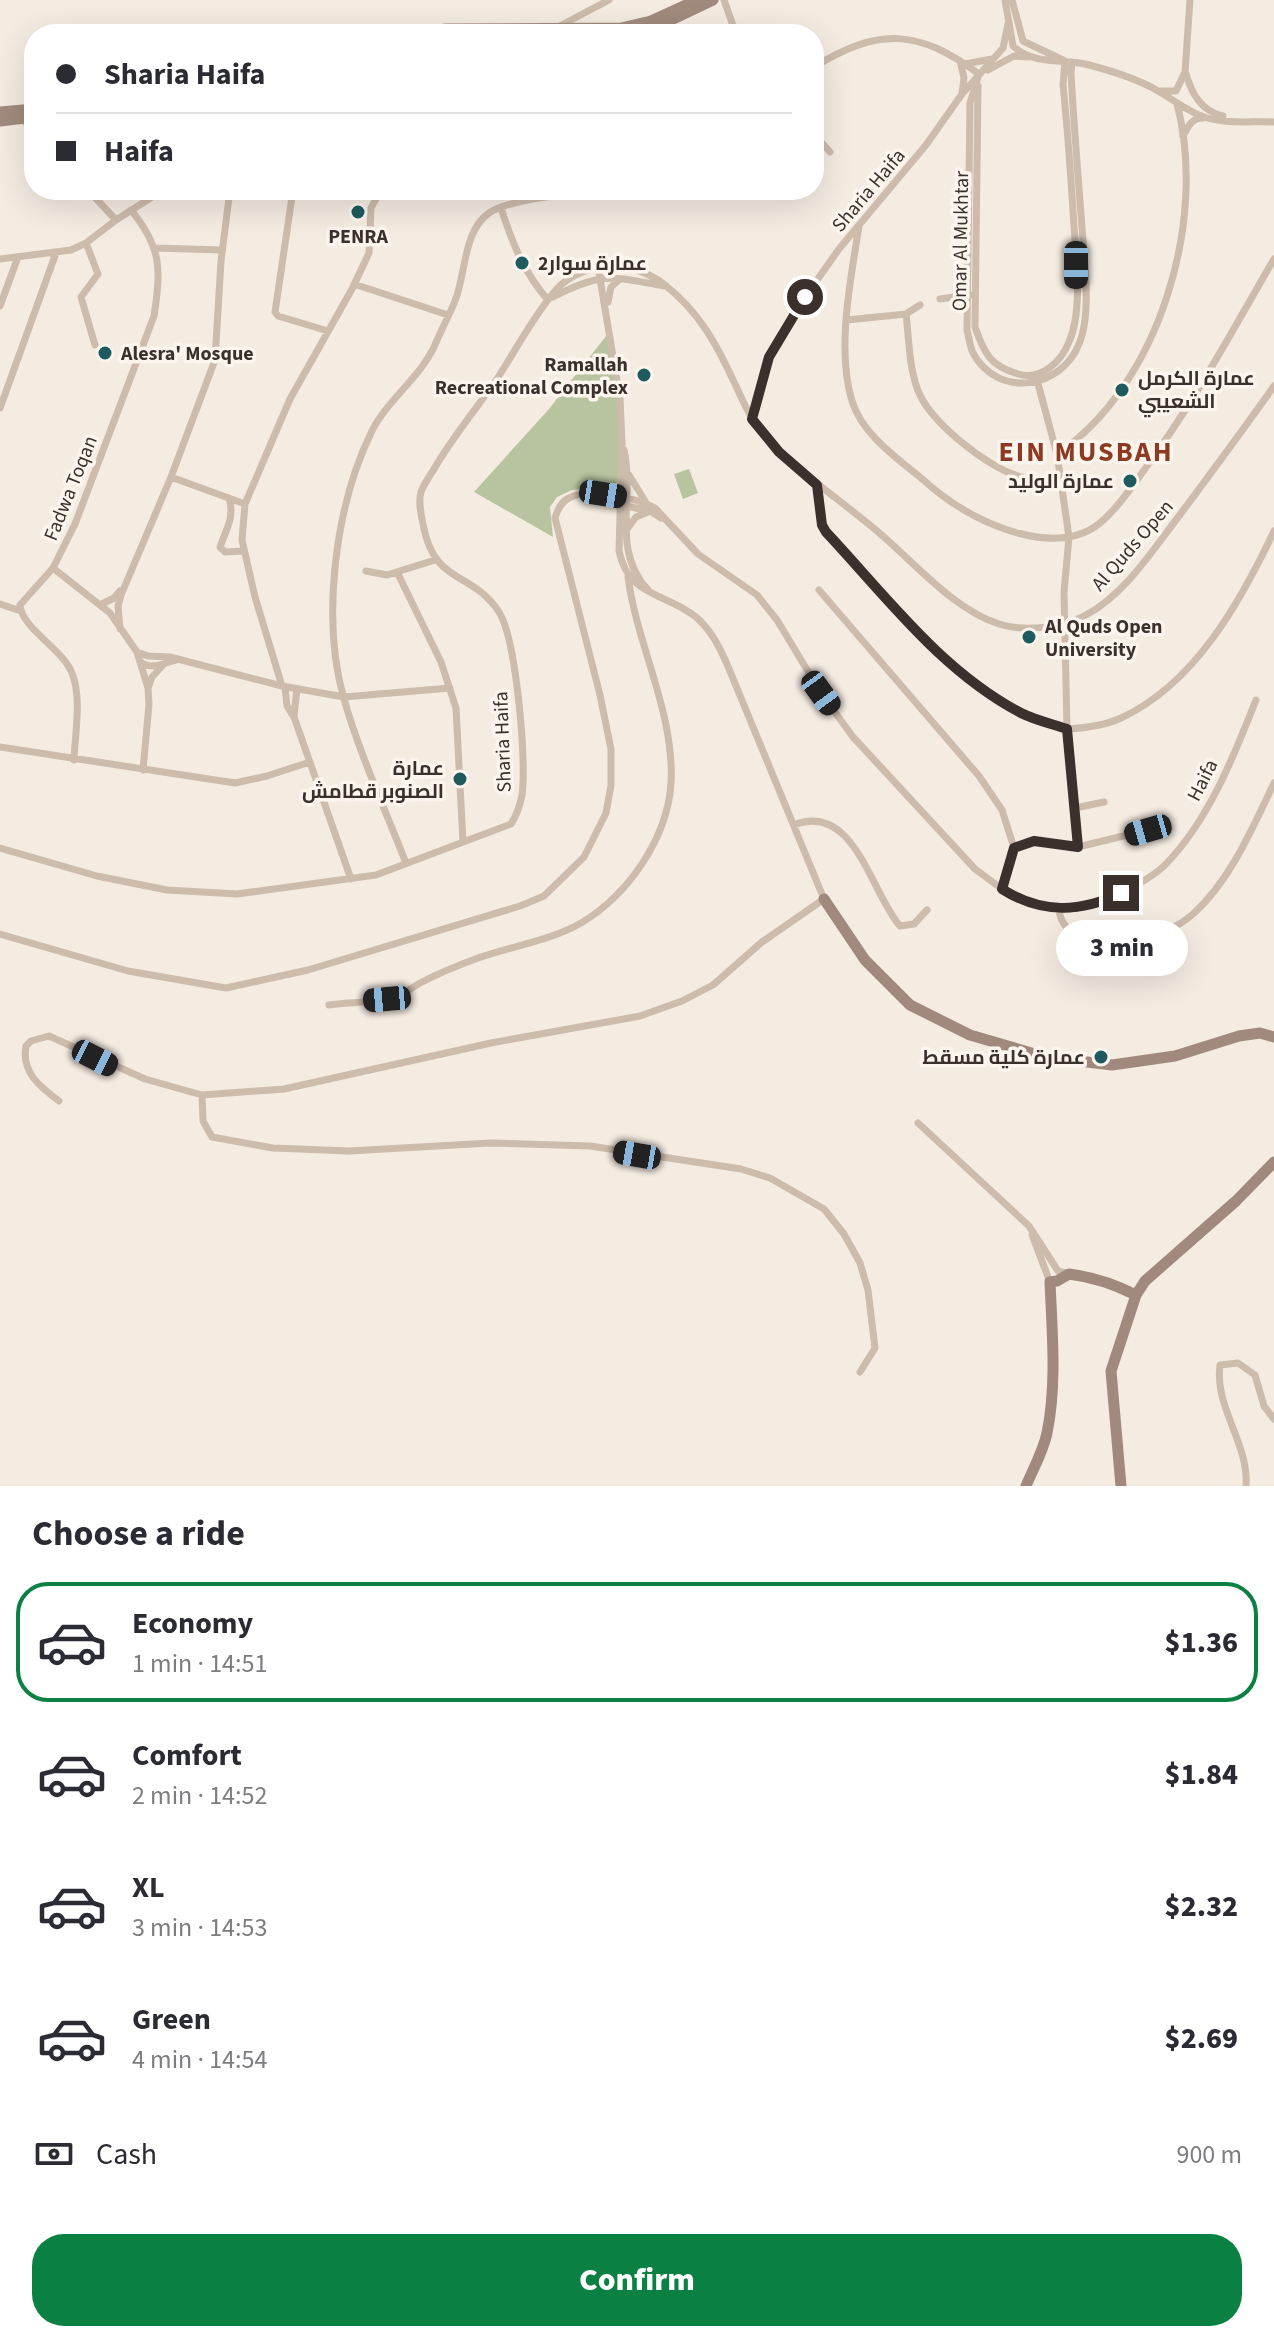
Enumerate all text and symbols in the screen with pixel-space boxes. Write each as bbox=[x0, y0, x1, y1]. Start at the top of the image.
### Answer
text: Sharia Haifa bbox=[104, 53, 265, 96]
text: Haifa bbox=[104, 130, 174, 173]
street label: Sharia Haifa bbox=[826, 143, 912, 238]
street label: Omar Al Mukhtar bbox=[946, 171, 976, 311]
marker: PENRA bbox=[349, 203, 367, 221]
place label: PENRA bbox=[328, 223, 388, 251]
car bbox=[1064, 241, 1088, 289]
place label: عمارة سوار2 bbox=[538, 250, 647, 278]
marker: عمارة سوار2 bbox=[513, 254, 531, 272]
route start bbox=[787, 279, 823, 315]
place label: Alesra' Mosque bbox=[120, 340, 254, 368]
marker: Alesra' Mosque bbox=[96, 344, 114, 362]
place label: Ramallah Recreational Complex bbox=[435, 351, 628, 402]
place label: عمارة الكرمل الشعيبي bbox=[1138, 365, 1255, 418]
marker: Ramallah Recreational Complex bbox=[635, 366, 653, 384]
marker: عمارة الكرمل الشعيبي bbox=[1113, 381, 1131, 399]
street label: Fadwa Toqan bbox=[37, 432, 105, 545]
district label: EIN MUSBAH bbox=[998, 432, 1174, 472]
place label: عمارة الوليد bbox=[1008, 468, 1114, 496]
marker: عمارة الوليد bbox=[1121, 472, 1139, 490]
car bbox=[577, 478, 629, 510]
street label: Al Quds Open bbox=[1085, 494, 1180, 597]
place label: Al Quds Open University bbox=[1044, 613, 1162, 664]
marker: Al Quds Open University bbox=[1020, 628, 1038, 646]
car bbox=[797, 667, 845, 719]
street label: Sharia Haifa bbox=[487, 691, 519, 793]
place label: عمارة الصنوبر قطامش bbox=[302, 755, 444, 806]
street label: Haifa bbox=[1181, 755, 1225, 806]
marker: عمارة الصنوبر قطامش bbox=[451, 770, 469, 788]
car bbox=[1122, 812, 1174, 848]
route end bbox=[1103, 875, 1139, 911]
callout: 3 min bbox=[1055, 921, 1187, 977]
text: 3 min bbox=[1090, 929, 1154, 966]
car bbox=[362, 985, 412, 1013]
car bbox=[68, 1036, 122, 1080]
place label: عمارة كلية مسقط bbox=[922, 1044, 1085, 1072]
marker: عمارة كلية مسقط bbox=[1092, 1048, 1110, 1066]
car bbox=[611, 1139, 663, 1171]
text: Choose a ride bbox=[32, 1508, 245, 1559]
text: Economy bbox=[132, 1602, 253, 1645]
icon: car bbox=[36, 1606, 108, 1678]
text: $1.36 bbox=[1165, 1621, 1238, 1664]
text: 1 min · 14:51 bbox=[132, 1645, 267, 1682]
text: Comfort bbox=[132, 1734, 242, 1777]
icon: car bbox=[36, 1738, 108, 1810]
text: $1.84 bbox=[1165, 1753, 1238, 1796]
text: 2 min · 14:52 bbox=[132, 1777, 267, 1814]
text: XL bbox=[132, 1866, 165, 1909]
icon: car bbox=[36, 1870, 108, 1942]
text: $2.32 bbox=[1165, 1885, 1238, 1928]
text: 3 min · 14:53 bbox=[132, 1909, 267, 1946]
text: Green bbox=[132, 1998, 211, 2041]
icon: car bbox=[36, 2002, 108, 2074]
text: $2.69 bbox=[1165, 2017, 1238, 2060]
text: 4 min · 14:54 bbox=[132, 2041, 267, 2078]
icon: cash bbox=[32, 2132, 76, 2176]
text: Cash bbox=[96, 2133, 157, 2176]
text: 900 m bbox=[1176, 2136, 1242, 2173]
button: Confirm bbox=[32, 2234, 1242, 2326]

